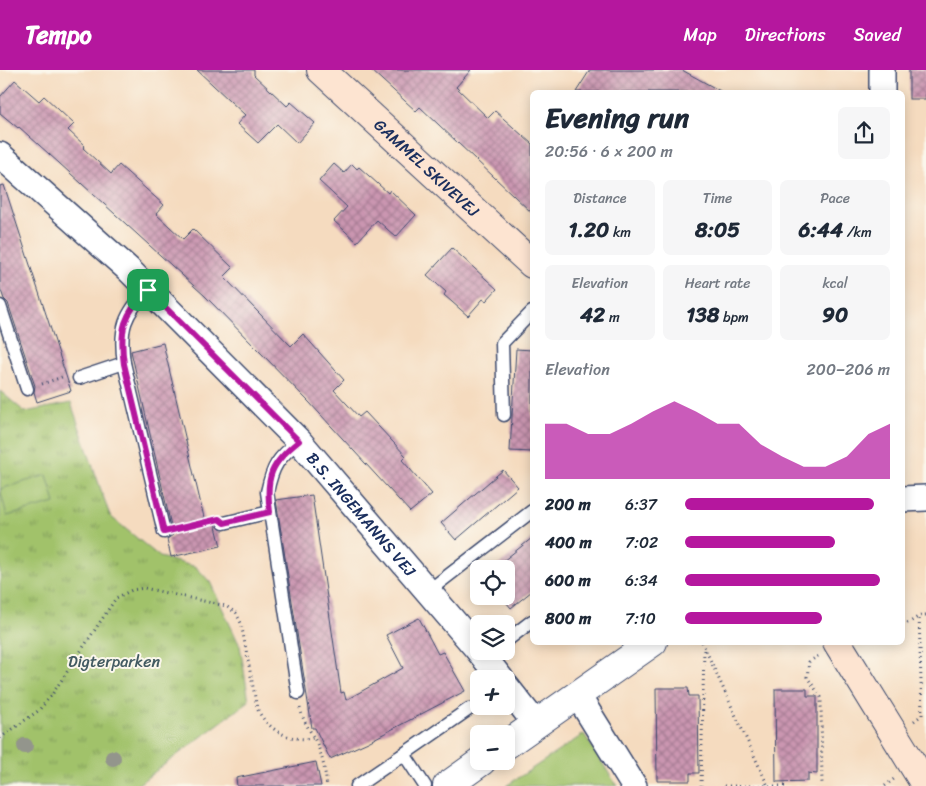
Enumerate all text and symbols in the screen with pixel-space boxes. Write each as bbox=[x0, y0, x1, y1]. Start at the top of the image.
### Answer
text: Tempo bbox=[25, 14, 92, 56]
text: Map bbox=[684, 19, 717, 51]
text: Directions bbox=[745, 19, 826, 51]
text: Saved bbox=[854, 19, 901, 51]
text: Evening run bbox=[545, 93, 689, 142]
button: share bbox=[838, 107, 890, 159]
street label: GAMMEL SKIVEVEJ bbox=[367, 111, 487, 225]
text: 20:56 · 6 × 200 m bbox=[545, 137, 673, 166]
text: Distance bbox=[573, 186, 626, 211]
text: Time bbox=[703, 186, 732, 211]
text: Pace bbox=[820, 186, 850, 211]
text: 1.20 bbox=[569, 211, 609, 249]
text: 8:05 bbox=[695, 211, 740, 249]
text: 6:44 bbox=[799, 211, 843, 249]
text: km bbox=[609, 220, 631, 245]
text: /km bbox=[843, 220, 872, 245]
pin bbox=[127, 269, 169, 311]
text: Elevation bbox=[571, 271, 628, 296]
text: Heart rate bbox=[685, 271, 750, 296]
text: kcal bbox=[822, 271, 848, 296]
icon: arrive bbox=[134, 276, 162, 304]
text: 42 bbox=[580, 296, 605, 334]
text: 138 bbox=[686, 296, 719, 334]
text: 90 bbox=[822, 296, 848, 334]
text: m bbox=[605, 305, 620, 330]
text: bpm bbox=[719, 305, 749, 330]
text: Elevation bbox=[545, 355, 610, 384]
text: 200–206 m bbox=[807, 355, 890, 384]
street label: B.S. INGEMANNS VEJ bbox=[299, 445, 424, 584]
text: 200 m bbox=[545, 490, 591, 519]
text: 6:37 bbox=[625, 490, 657, 519]
text: 400 m bbox=[545, 528, 592, 557]
text: 7:02 bbox=[625, 528, 658, 557]
map controls bbox=[470, 560, 515, 770]
button: locate bbox=[470, 560, 515, 605]
text: 600 m bbox=[545, 566, 591, 595]
text: 6:34 bbox=[625, 566, 658, 595]
text: 800 m bbox=[545, 604, 591, 633]
text: 7:10 bbox=[625, 604, 656, 633]
button: layers bbox=[470, 615, 515, 660]
park label: Digterparken bbox=[68, 647, 160, 676]
button: + bbox=[470, 670, 515, 715]
button: − bbox=[470, 725, 515, 770]

